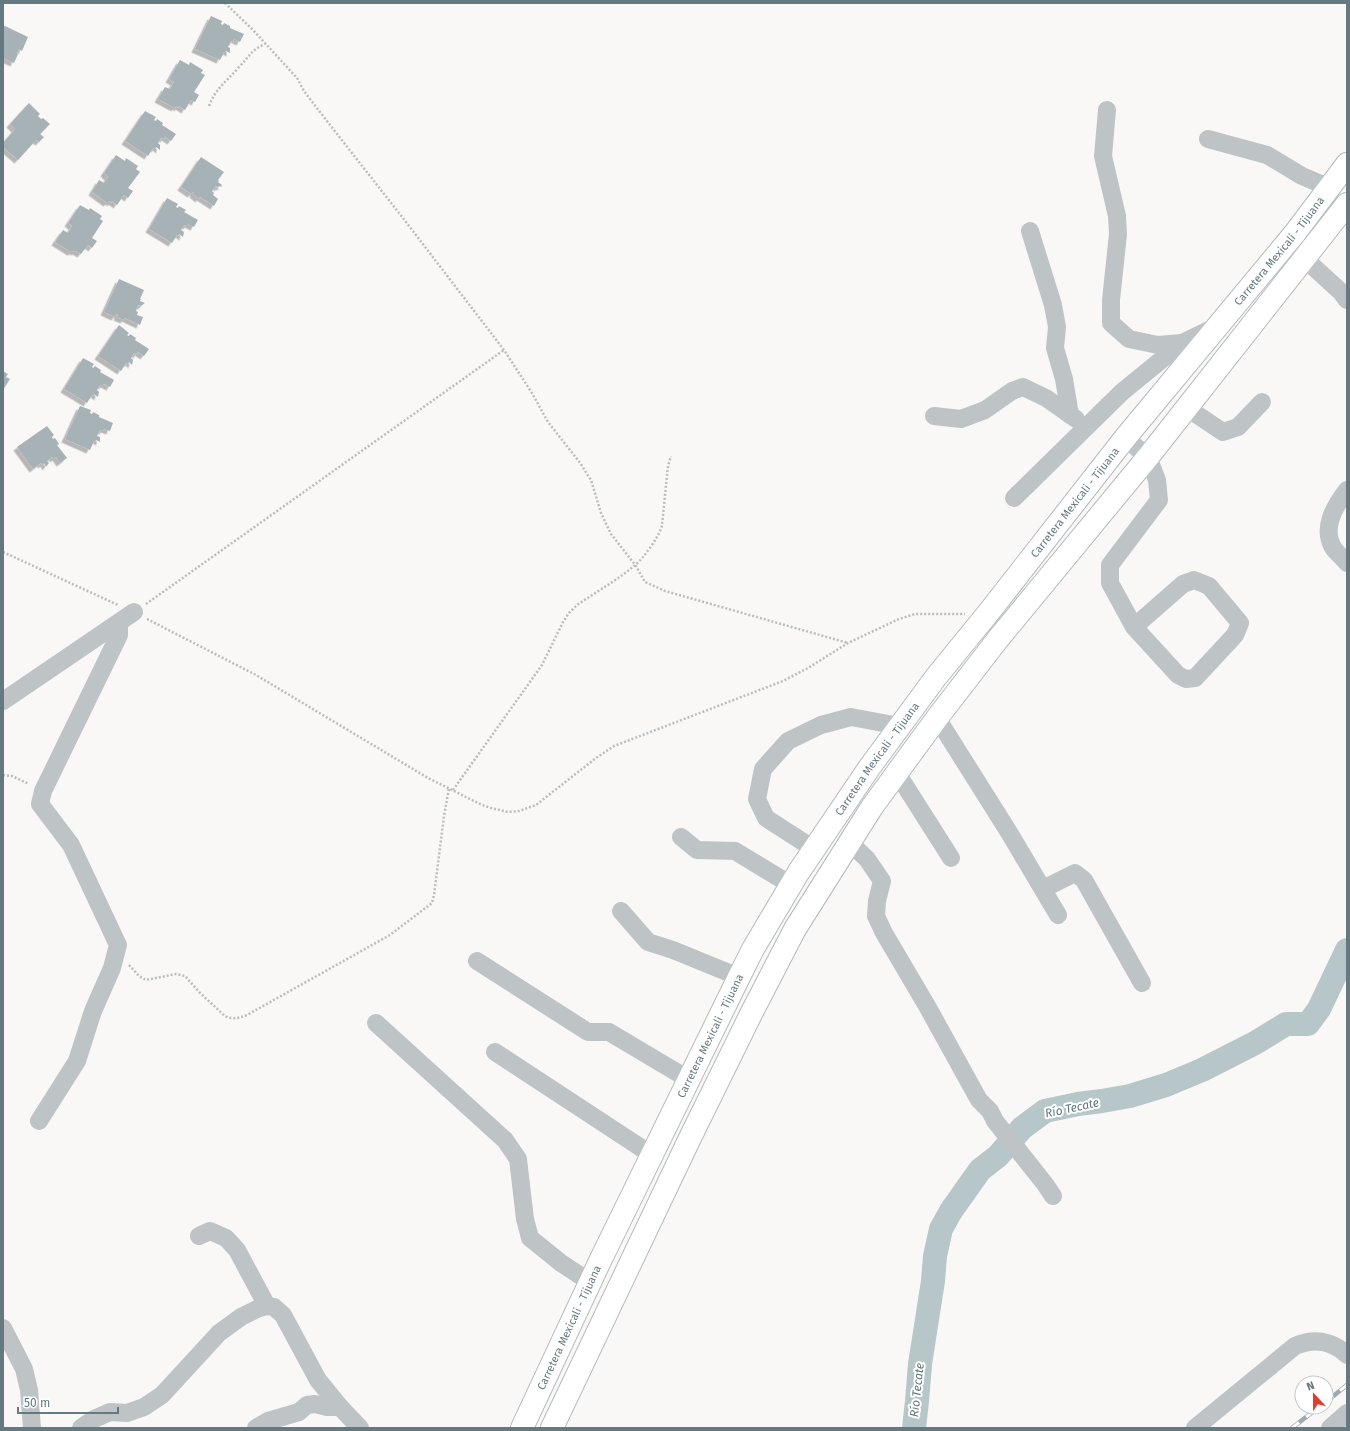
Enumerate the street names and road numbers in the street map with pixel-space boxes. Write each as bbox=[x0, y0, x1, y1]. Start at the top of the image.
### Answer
street label: Carretera Mexicali - Tijuana bbox=[1231, 194, 1327, 308]
street label: Carretera Mexicali - Tijuana bbox=[1028, 445, 1122, 560]
street label: Carretera Mexicali - Tijuana bbox=[832, 700, 922, 818]
street label: Carretera Mexicali - Tijuana bbox=[674, 972, 746, 1100]
street label: Carretera Mexicali - Tijuana bbox=[534, 1263, 604, 1392]

